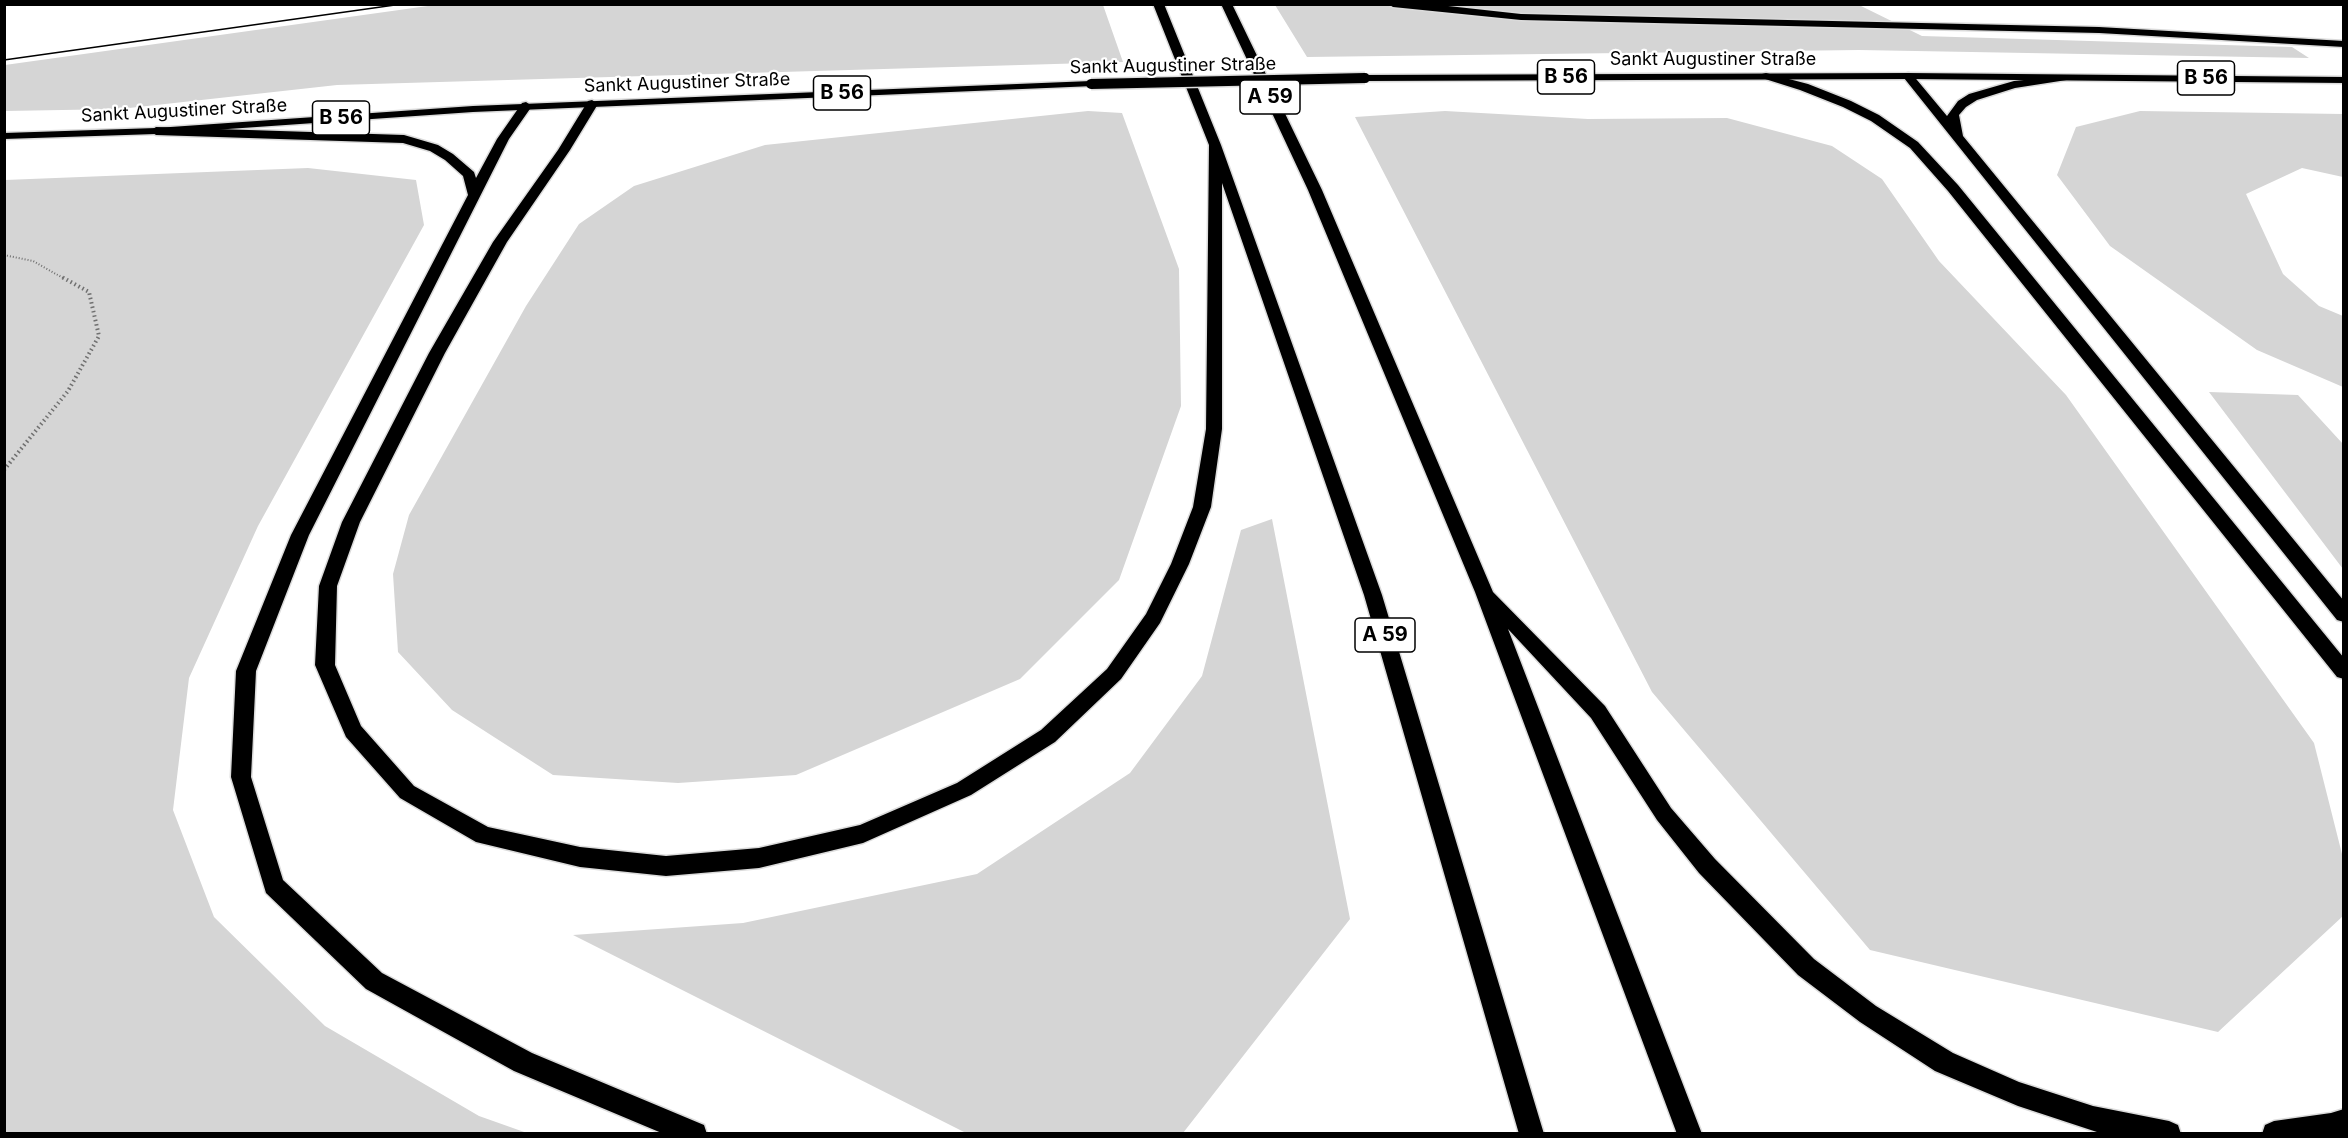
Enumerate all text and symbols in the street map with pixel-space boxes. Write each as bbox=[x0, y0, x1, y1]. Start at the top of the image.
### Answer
street label: Sankt Augustiner Straße bbox=[1610, 49, 1816, 71]
street label: Sankt Augustiner Straße bbox=[1070, 53, 1276, 79]
road number: B 56 bbox=[1538, 60, 1594, 94]
road number: B 56 bbox=[2178, 61, 2234, 95]
street label: Sankt Augustiner Straße bbox=[583, 69, 791, 97]
road number: B 56 bbox=[814, 76, 870, 110]
road number: A 59 bbox=[1240, 80, 1300, 114]
street label: Sankt Augustiner Straße bbox=[80, 95, 288, 127]
road number: B 56 bbox=[312, 101, 370, 135]
road number: A 59 bbox=[1355, 618, 1415, 652]

